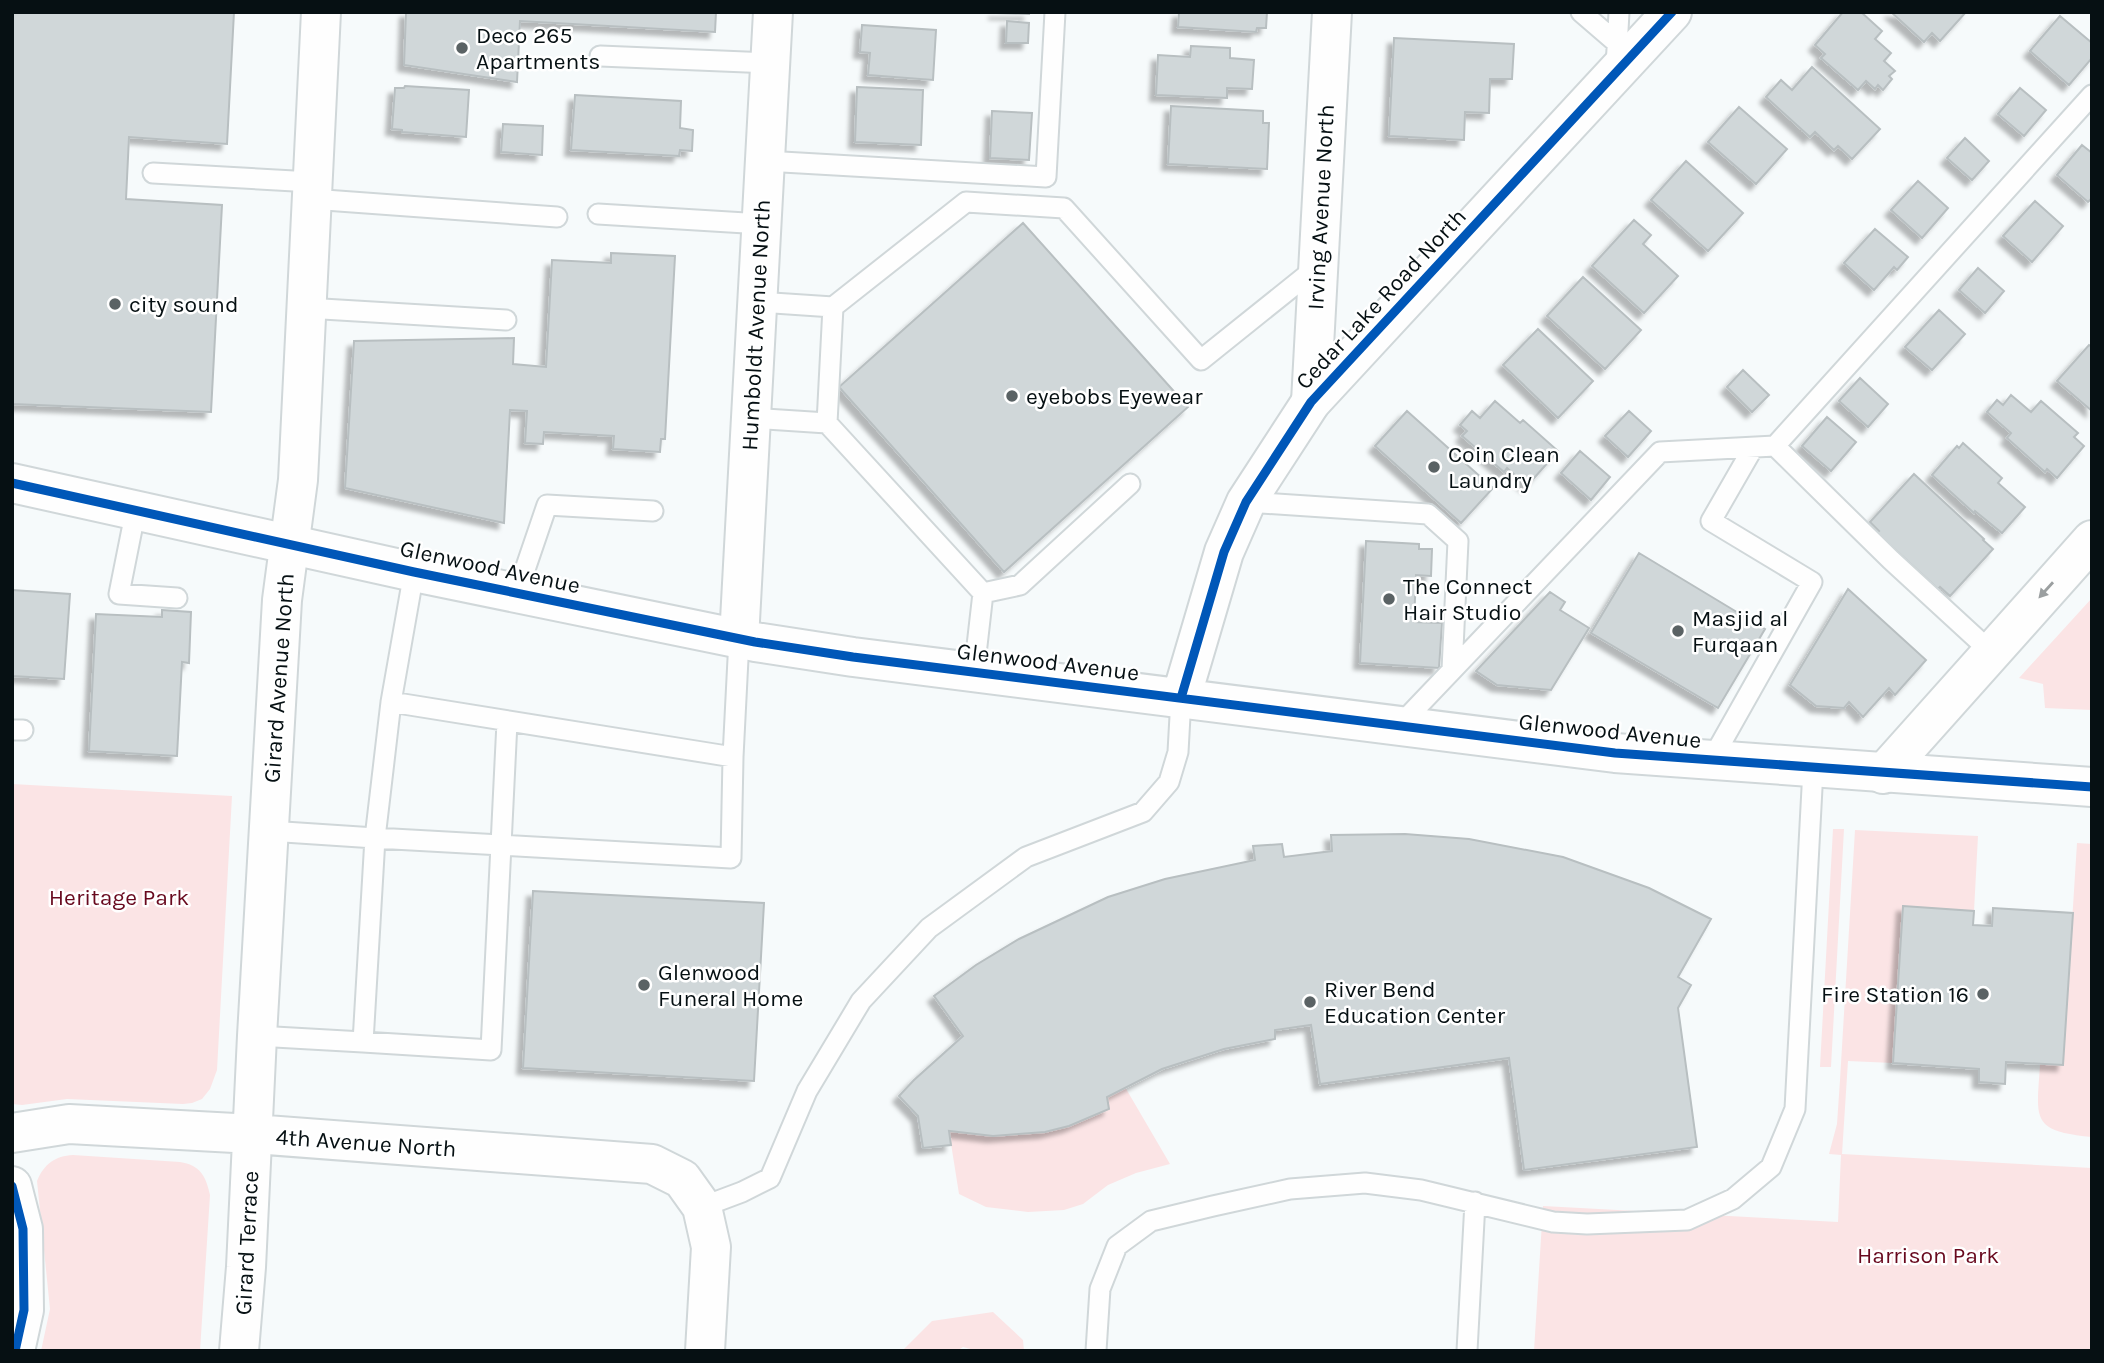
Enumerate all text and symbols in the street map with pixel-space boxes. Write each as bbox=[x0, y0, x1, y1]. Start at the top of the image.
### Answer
place label: Deco 265 Apartments bbox=[476, 22, 600, 75]
marker: Deco 265 Apartments bbox=[454, 40, 470, 56]
street label: Irving Avenue North bbox=[1302, 104, 1340, 310]
street label: Humboldt Avenue North bbox=[736, 199, 776, 451]
street label: Cedar Lake Road North bbox=[1290, 203, 1472, 395]
place label: city sound bbox=[129, 291, 239, 318]
marker: city sound bbox=[107, 296, 123, 312]
place label: eyebobs Eyewear bbox=[1026, 383, 1203, 410]
marker: eyebobs Eyewear bbox=[1004, 388, 1020, 404]
place label: Coin Clean Laundry bbox=[1448, 441, 1560, 494]
marker: Coin Clean Laundry bbox=[1426, 459, 1442, 475]
street label: Glenwood Avenue bbox=[397, 535, 583, 599]
street label: Girard Avenue North bbox=[258, 572, 300, 784]
place label: The Connect Hair Studio bbox=[1403, 573, 1533, 626]
one-way arrow bbox=[2038, 581, 2054, 599]
marker: The Connect Hair Studio bbox=[1381, 591, 1397, 607]
place label: Masjid al Furqaan bbox=[1692, 605, 1788, 658]
marker: Masjid al Furqaan bbox=[1670, 623, 1686, 639]
street label: Glenwood Avenue bbox=[955, 637, 1141, 687]
street label: Glenwood Avenue bbox=[1517, 708, 1703, 754]
park label: Heritage Park bbox=[49, 884, 189, 911]
place label: Glenwood Funeral Home bbox=[658, 959, 803, 1012]
place label: River Bend Education Center bbox=[1324, 976, 1506, 1029]
marker: Glenwood Funeral Home bbox=[636, 977, 652, 993]
place label: Fire Station 16 bbox=[1821, 981, 1969, 1008]
marker: Fire Station 16 bbox=[1975, 986, 1991, 1002]
marker: River Bend Education Center bbox=[1302, 994, 1318, 1010]
street label: 4th Avenue North bbox=[275, 1123, 457, 1163]
street label: Girard Terrace bbox=[230, 1170, 264, 1316]
park label: Harrison Park bbox=[1857, 1242, 1999, 1269]

